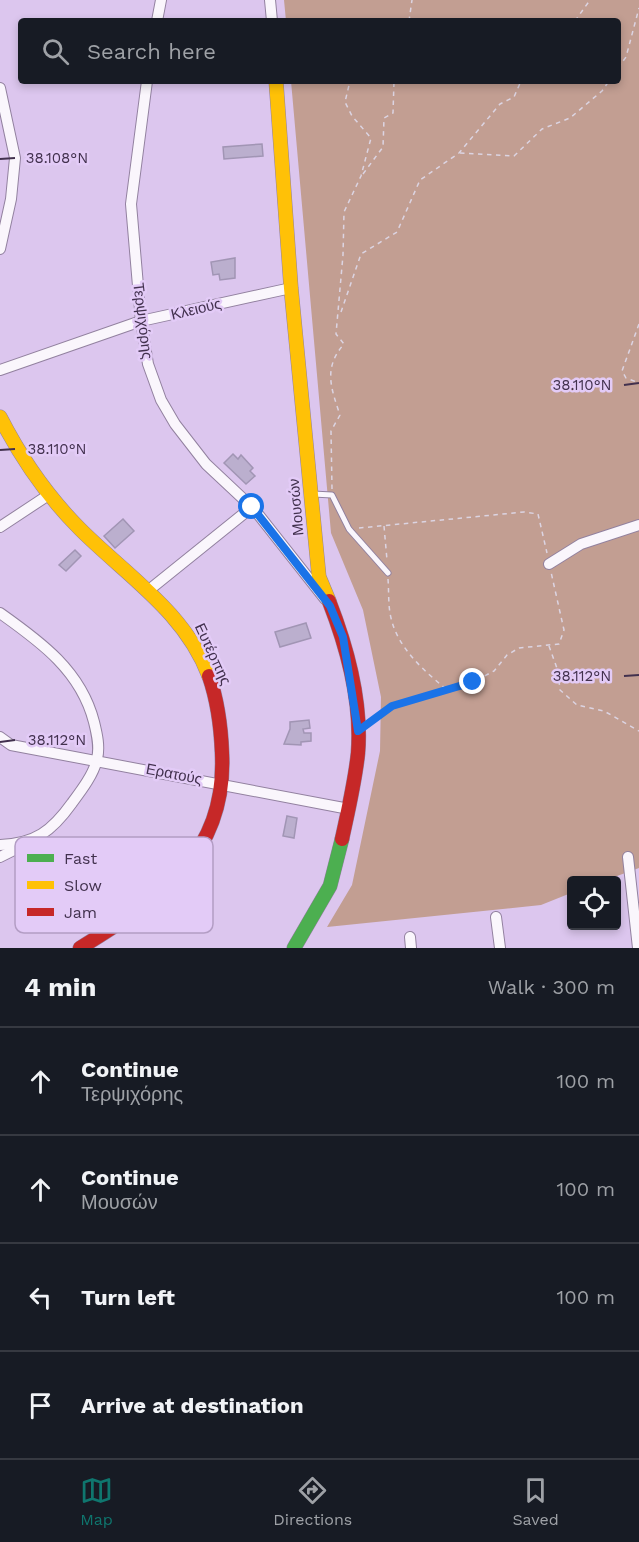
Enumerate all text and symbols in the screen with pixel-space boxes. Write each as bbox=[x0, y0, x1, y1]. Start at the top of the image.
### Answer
search box bbox=[18, 18, 621, 84]
icon: search bbox=[39, 35, 72, 68]
text: Search here bbox=[87, 39, 216, 64]
text: 38.108°N bbox=[26, 149, 88, 167]
street label: Τερψιχόρης bbox=[129, 282, 157, 360]
street label: Κλειούς bbox=[169, 294, 223, 324]
text: 38.110°N bbox=[552, 376, 612, 394]
text: 38.110°N bbox=[27, 440, 87, 458]
street label: Μουσών bbox=[285, 478, 307, 536]
route start bbox=[238, 493, 264, 519]
street label: Ευτέρπης bbox=[191, 620, 235, 688]
text: 38.112°N bbox=[553, 667, 611, 685]
route end bbox=[459, 668, 485, 694]
text: 38.112°N bbox=[28, 731, 86, 749]
street label: Ερατούς bbox=[144, 760, 204, 788]
legend bbox=[15, 837, 213, 933]
text: Fast bbox=[64, 849, 97, 868]
text: Slow bbox=[64, 876, 102, 895]
map controls bbox=[567, 876, 621, 930]
button: locate bbox=[567, 876, 621, 930]
text: Jam bbox=[64, 903, 97, 922]
text: 4 min bbox=[24, 972, 96, 1002]
text: Walk · 300 m bbox=[488, 975, 615, 999]
text: Continue bbox=[81, 1057, 179, 1082]
icon: ahead bbox=[24, 1065, 57, 1098]
text: 100 m bbox=[556, 1069, 615, 1093]
text: Τερψιχόρης bbox=[81, 1082, 183, 1106]
text: Continue bbox=[81, 1165, 179, 1190]
icon: ahead bbox=[24, 1173, 57, 1206]
text: 100 m bbox=[556, 1177, 615, 1201]
text: Μουσών bbox=[81, 1190, 158, 1214]
icon: left bbox=[24, 1281, 57, 1314]
text: Turn left bbox=[81, 1285, 175, 1310]
text: 100 m bbox=[556, 1285, 615, 1309]
icon: arrive bbox=[24, 1389, 57, 1422]
text: Arrive at destination bbox=[81, 1393, 304, 1418]
tab: Map bbox=[80, 1474, 113, 1529]
tab: Directions bbox=[273, 1474, 352, 1529]
tab: Saved bbox=[512, 1474, 559, 1529]

